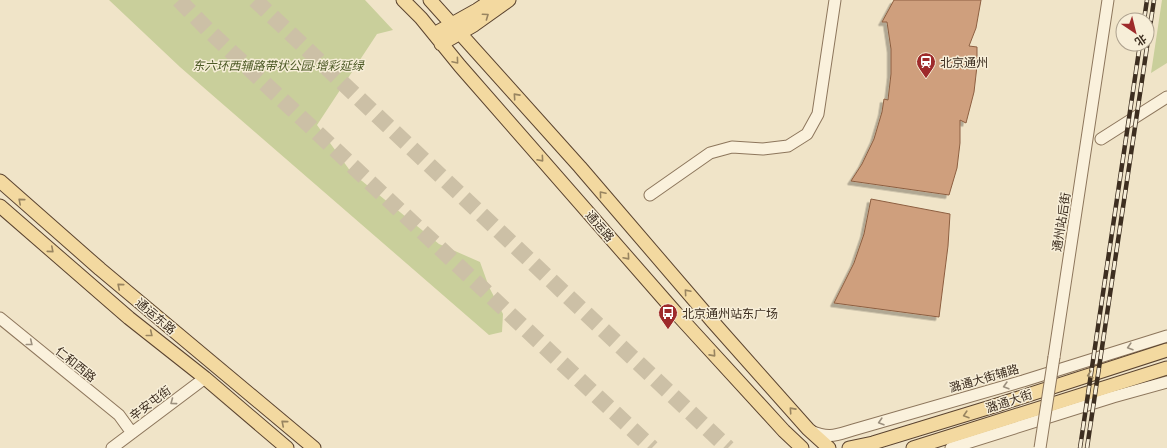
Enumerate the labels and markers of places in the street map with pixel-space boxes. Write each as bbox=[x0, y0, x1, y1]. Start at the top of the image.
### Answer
station icon: 北京通州 bbox=[915, 51, 937, 79]
place label: 北京通州 bbox=[940, 55, 988, 70]
bus stop icon: 北京通州站东广场 bbox=[657, 302, 679, 330]
place label: 北京通州站东广场 bbox=[682, 306, 778, 321]

